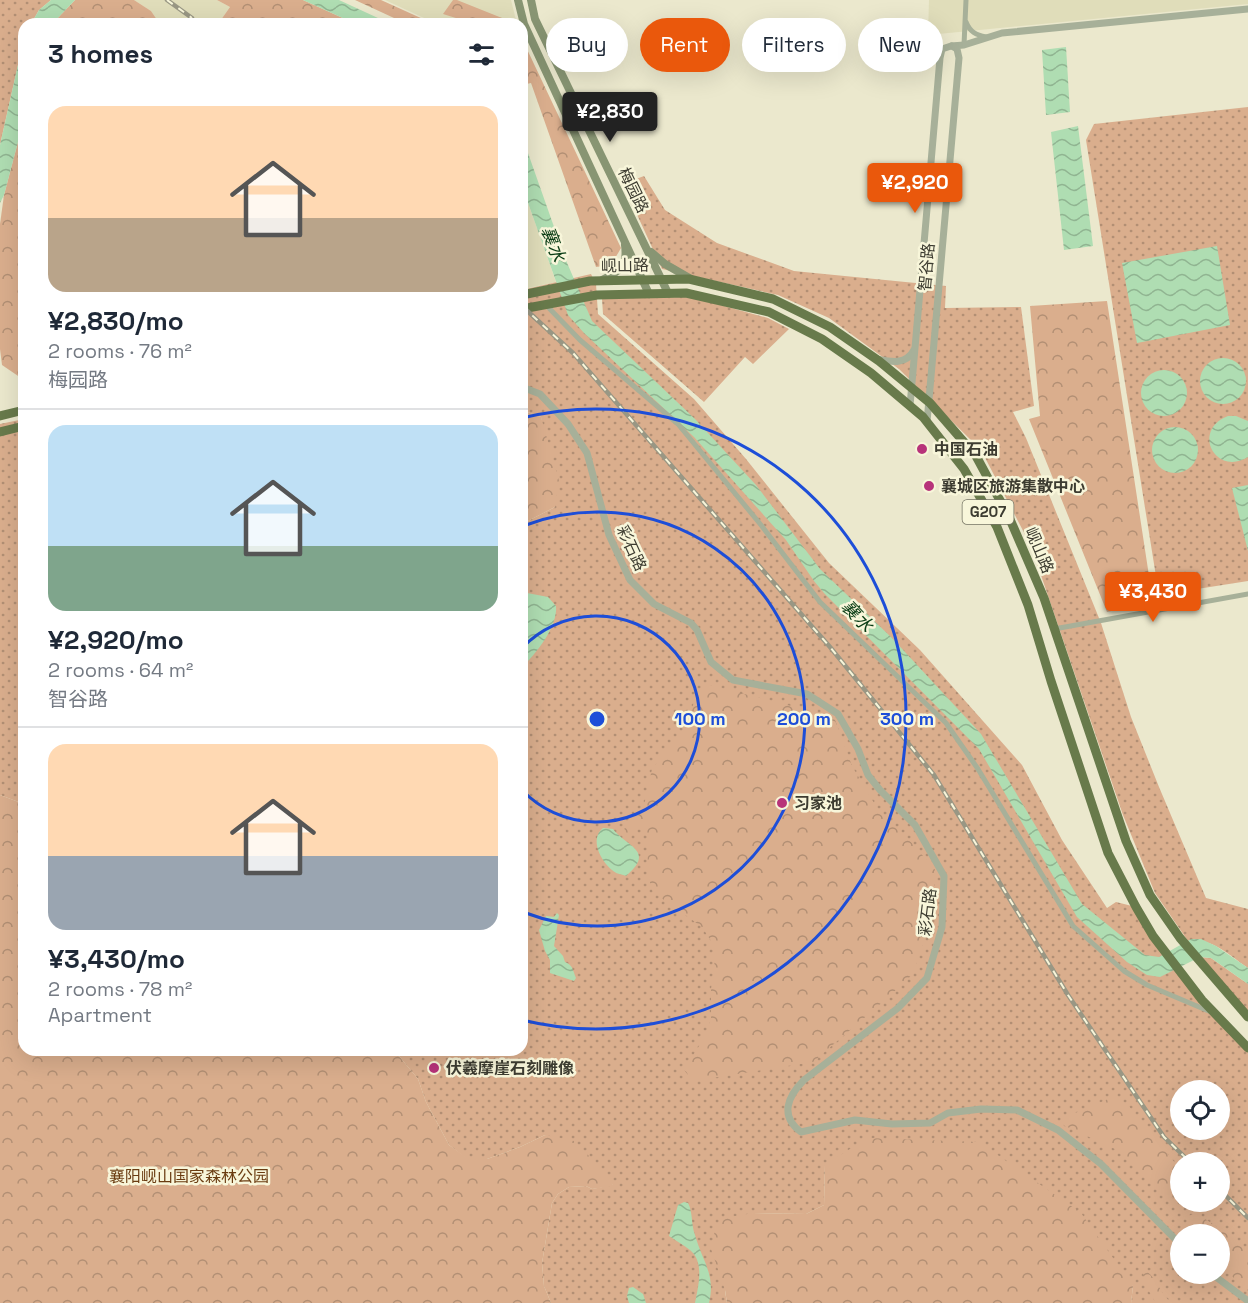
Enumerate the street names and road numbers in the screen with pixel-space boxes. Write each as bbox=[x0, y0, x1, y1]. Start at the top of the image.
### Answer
street label: 梅园路 bbox=[614, 164, 654, 216]
street label: 智谷路 bbox=[914, 242, 939, 292]
street label: 岘山路 bbox=[601, 255, 649, 276]
road number: G207 bbox=[962, 500, 1014, 524]
street label: 彩石路 bbox=[612, 522, 651, 574]
street label: 岘山路 bbox=[1020, 524, 1059, 576]
street label: 彩石路 bbox=[914, 887, 941, 937]

